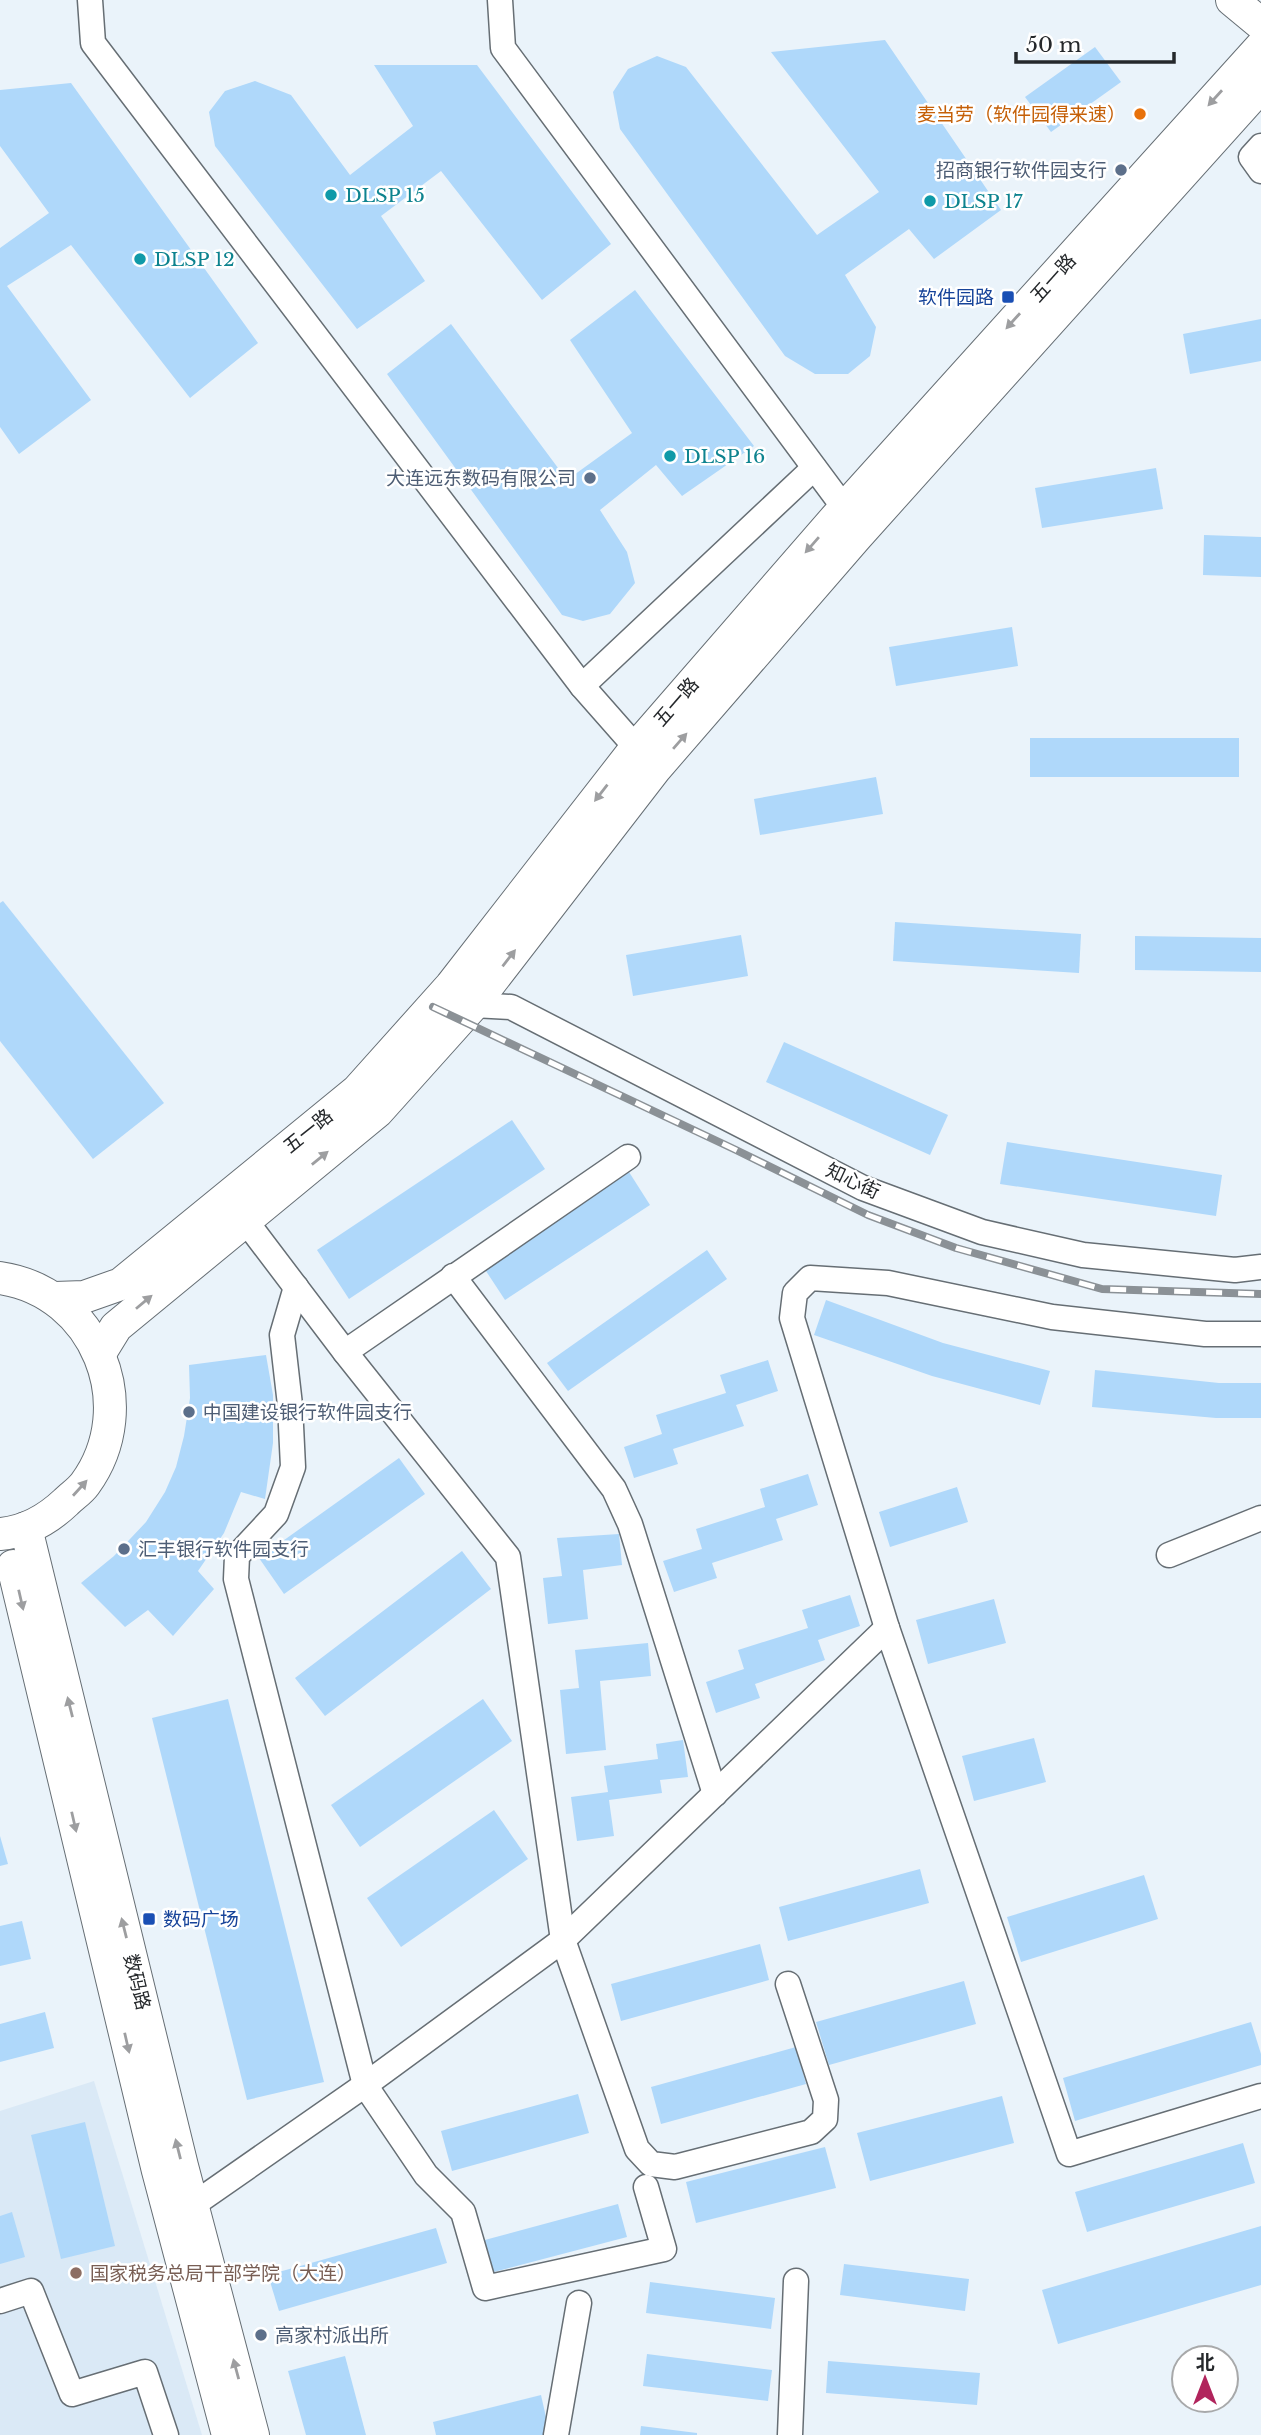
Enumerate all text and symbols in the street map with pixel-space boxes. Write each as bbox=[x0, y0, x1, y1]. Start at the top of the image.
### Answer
scale bar bbox=[1016, 21, 1174, 65]
text: 50 m bbox=[1026, 32, 1082, 58]
one-way arrow bbox=[1207, 89, 1223, 107]
place label: 麦当劳（软件园得来速） bbox=[917, 103, 1126, 126]
marker: 麦当劳（软件园得来速） bbox=[1132, 106, 1148, 122]
place label: 招商银行软件园支行 bbox=[936, 159, 1107, 182]
marker: 招商银行软件园支行 bbox=[1113, 162, 1129, 178]
place label: DLSP 15 bbox=[345, 184, 425, 207]
marker: DLSP 15 bbox=[323, 187, 339, 203]
place label: DLSP 17 bbox=[944, 190, 1023, 213]
marker: DLSP 17 bbox=[922, 193, 938, 209]
place label: DLSP 12 bbox=[154, 248, 235, 271]
street label: 五一路 bbox=[1025, 249, 1081, 307]
marker: DLSP 12 bbox=[132, 251, 148, 267]
place label: 软件园路 bbox=[918, 286, 994, 309]
marker: 软件园路 bbox=[1000, 289, 1016, 305]
one-way arrow bbox=[1006, 313, 1022, 330]
place label: DLSP 16 bbox=[684, 445, 765, 468]
marker: DLSP 16 bbox=[662, 448, 678, 464]
place label: 大连远东数码有限公司 bbox=[386, 467, 576, 490]
marker: 大连远东数码有限公司 bbox=[582, 470, 598, 486]
one-way arrow bbox=[805, 537, 820, 554]
street label: 五一路 bbox=[649, 673, 703, 731]
one-way arrow bbox=[672, 732, 687, 749]
one-way arrow bbox=[595, 784, 609, 802]
one-way arrow bbox=[502, 949, 516, 967]
street label: 五一路 bbox=[279, 1104, 337, 1158]
one-way arrow bbox=[311, 1151, 328, 1166]
street label: 知心街 bbox=[822, 1159, 884, 1203]
one-way arrow bbox=[134, 1295, 152, 1310]
place label: 中国建设银行软件园支行 bbox=[203, 1401, 412, 1424]
marker: 中国建设银行软件园支行 bbox=[181, 1404, 197, 1420]
one-way arrow bbox=[72, 1479, 88, 1497]
place label: 汇丰银行软件园支行 bbox=[138, 1538, 309, 1561]
marker: 汇丰银行软件园支行 bbox=[116, 1541, 132, 1557]
one-way arrow bbox=[16, 1589, 27, 1611]
one-way arrow bbox=[64, 1696, 75, 1718]
one-way arrow bbox=[69, 1811, 80, 1833]
place label: 数码广场 bbox=[163, 1908, 239, 1931]
marker: 数码广场 bbox=[141, 1911, 157, 1927]
one-way arrow bbox=[118, 1917, 129, 1939]
street label: 数码路 bbox=[119, 1952, 155, 2012]
one-way arrow bbox=[122, 2032, 133, 2054]
one-way arrow bbox=[172, 2138, 183, 2160]
place label: 国家税务总局干部学院（大连） bbox=[90, 2262, 356, 2285]
marker: 国家税务总局干部学院（大连） bbox=[68, 2265, 84, 2281]
place label: 高家村派出所 bbox=[275, 2324, 389, 2347]
marker: 高家村派出所 bbox=[253, 2327, 269, 2343]
north arrow bbox=[1170, 2344, 1240, 2414]
text: 北 bbox=[1195, 2351, 1215, 2374]
one-way arrow bbox=[230, 2358, 241, 2380]

